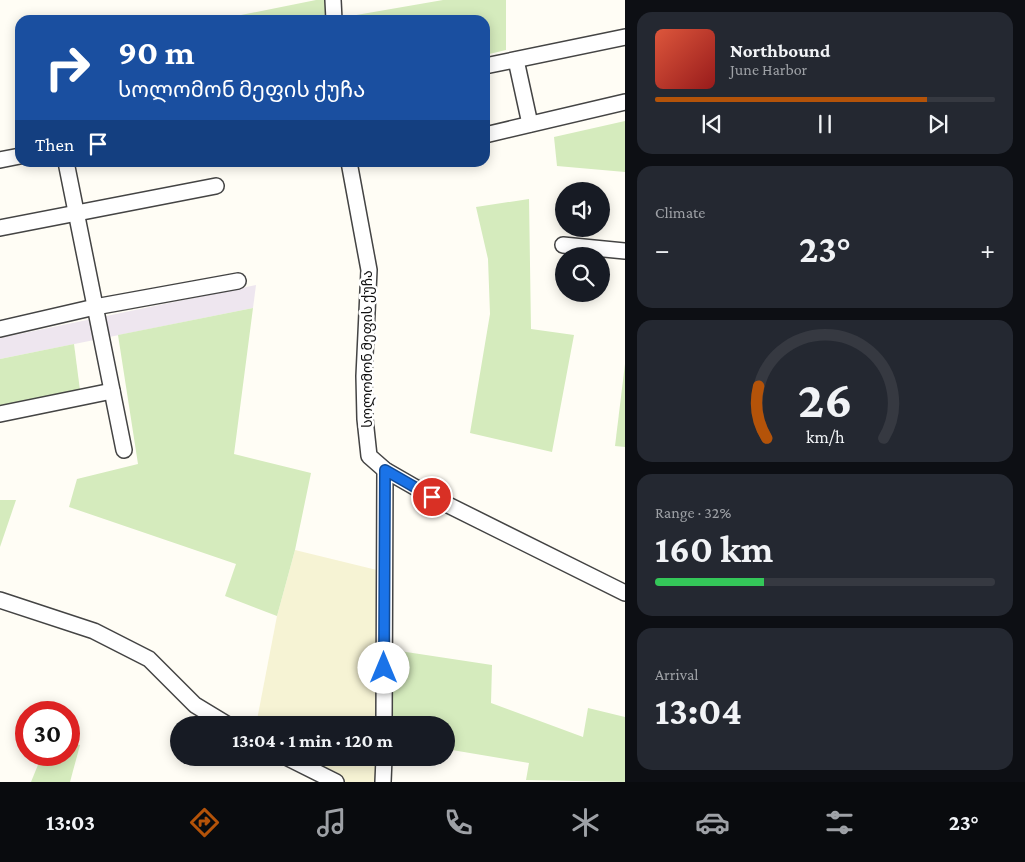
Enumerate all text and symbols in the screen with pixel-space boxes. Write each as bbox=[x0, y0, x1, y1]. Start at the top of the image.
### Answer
text: 90 m bbox=[118, 33, 195, 72]
icon: right bbox=[35, 35, 100, 100]
text: Northbound bbox=[730, 40, 830, 61]
text: June Harbor bbox=[730, 61, 807, 78]
text: სოლომონ მეფის ქუჩა bbox=[118, 77, 365, 102]
icon: previous bbox=[698, 110, 726, 138]
icon: pause bbox=[811, 110, 839, 138]
icon: next bbox=[924, 110, 952, 138]
icon: arrive bbox=[84, 130, 112, 158]
text: Then bbox=[35, 134, 74, 155]
map controls bbox=[555, 182, 610, 302]
button: sound bbox=[555, 182, 610, 237]
text: Climate bbox=[655, 204, 705, 221]
text: 23° bbox=[799, 228, 851, 270]
text: − bbox=[655, 234, 670, 265]
text: + bbox=[980, 234, 995, 265]
button: search bbox=[555, 247, 610, 302]
street label: სოლომონ მეფის ქუჩა bbox=[359, 270, 376, 428]
text: 26 bbox=[798, 370, 852, 428]
text: km/h bbox=[806, 427, 845, 447]
pin bbox=[411, 476, 453, 518]
icon: arrive bbox=[418, 483, 446, 511]
text: Range · 32% bbox=[655, 504, 731, 521]
text: 160 km bbox=[655, 528, 773, 570]
position arrow bbox=[357, 641, 409, 693]
text: Arrival bbox=[655, 666, 699, 683]
text: 13:04 bbox=[655, 690, 742, 732]
speed limit sign: 30 bbox=[15, 701, 80, 766]
text: 13:04 · 1 min · 120 m bbox=[232, 730, 393, 751]
icon: directions bbox=[187, 805, 222, 840]
icon: music bbox=[314, 805, 349, 840]
icon: phone bbox=[441, 805, 476, 840]
icon: climate bbox=[568, 805, 603, 840]
icon: car bbox=[695, 805, 730, 840]
icon: filters bbox=[822, 805, 857, 840]
text: 13:03 bbox=[46, 810, 95, 835]
text: 23° bbox=[949, 810, 979, 835]

